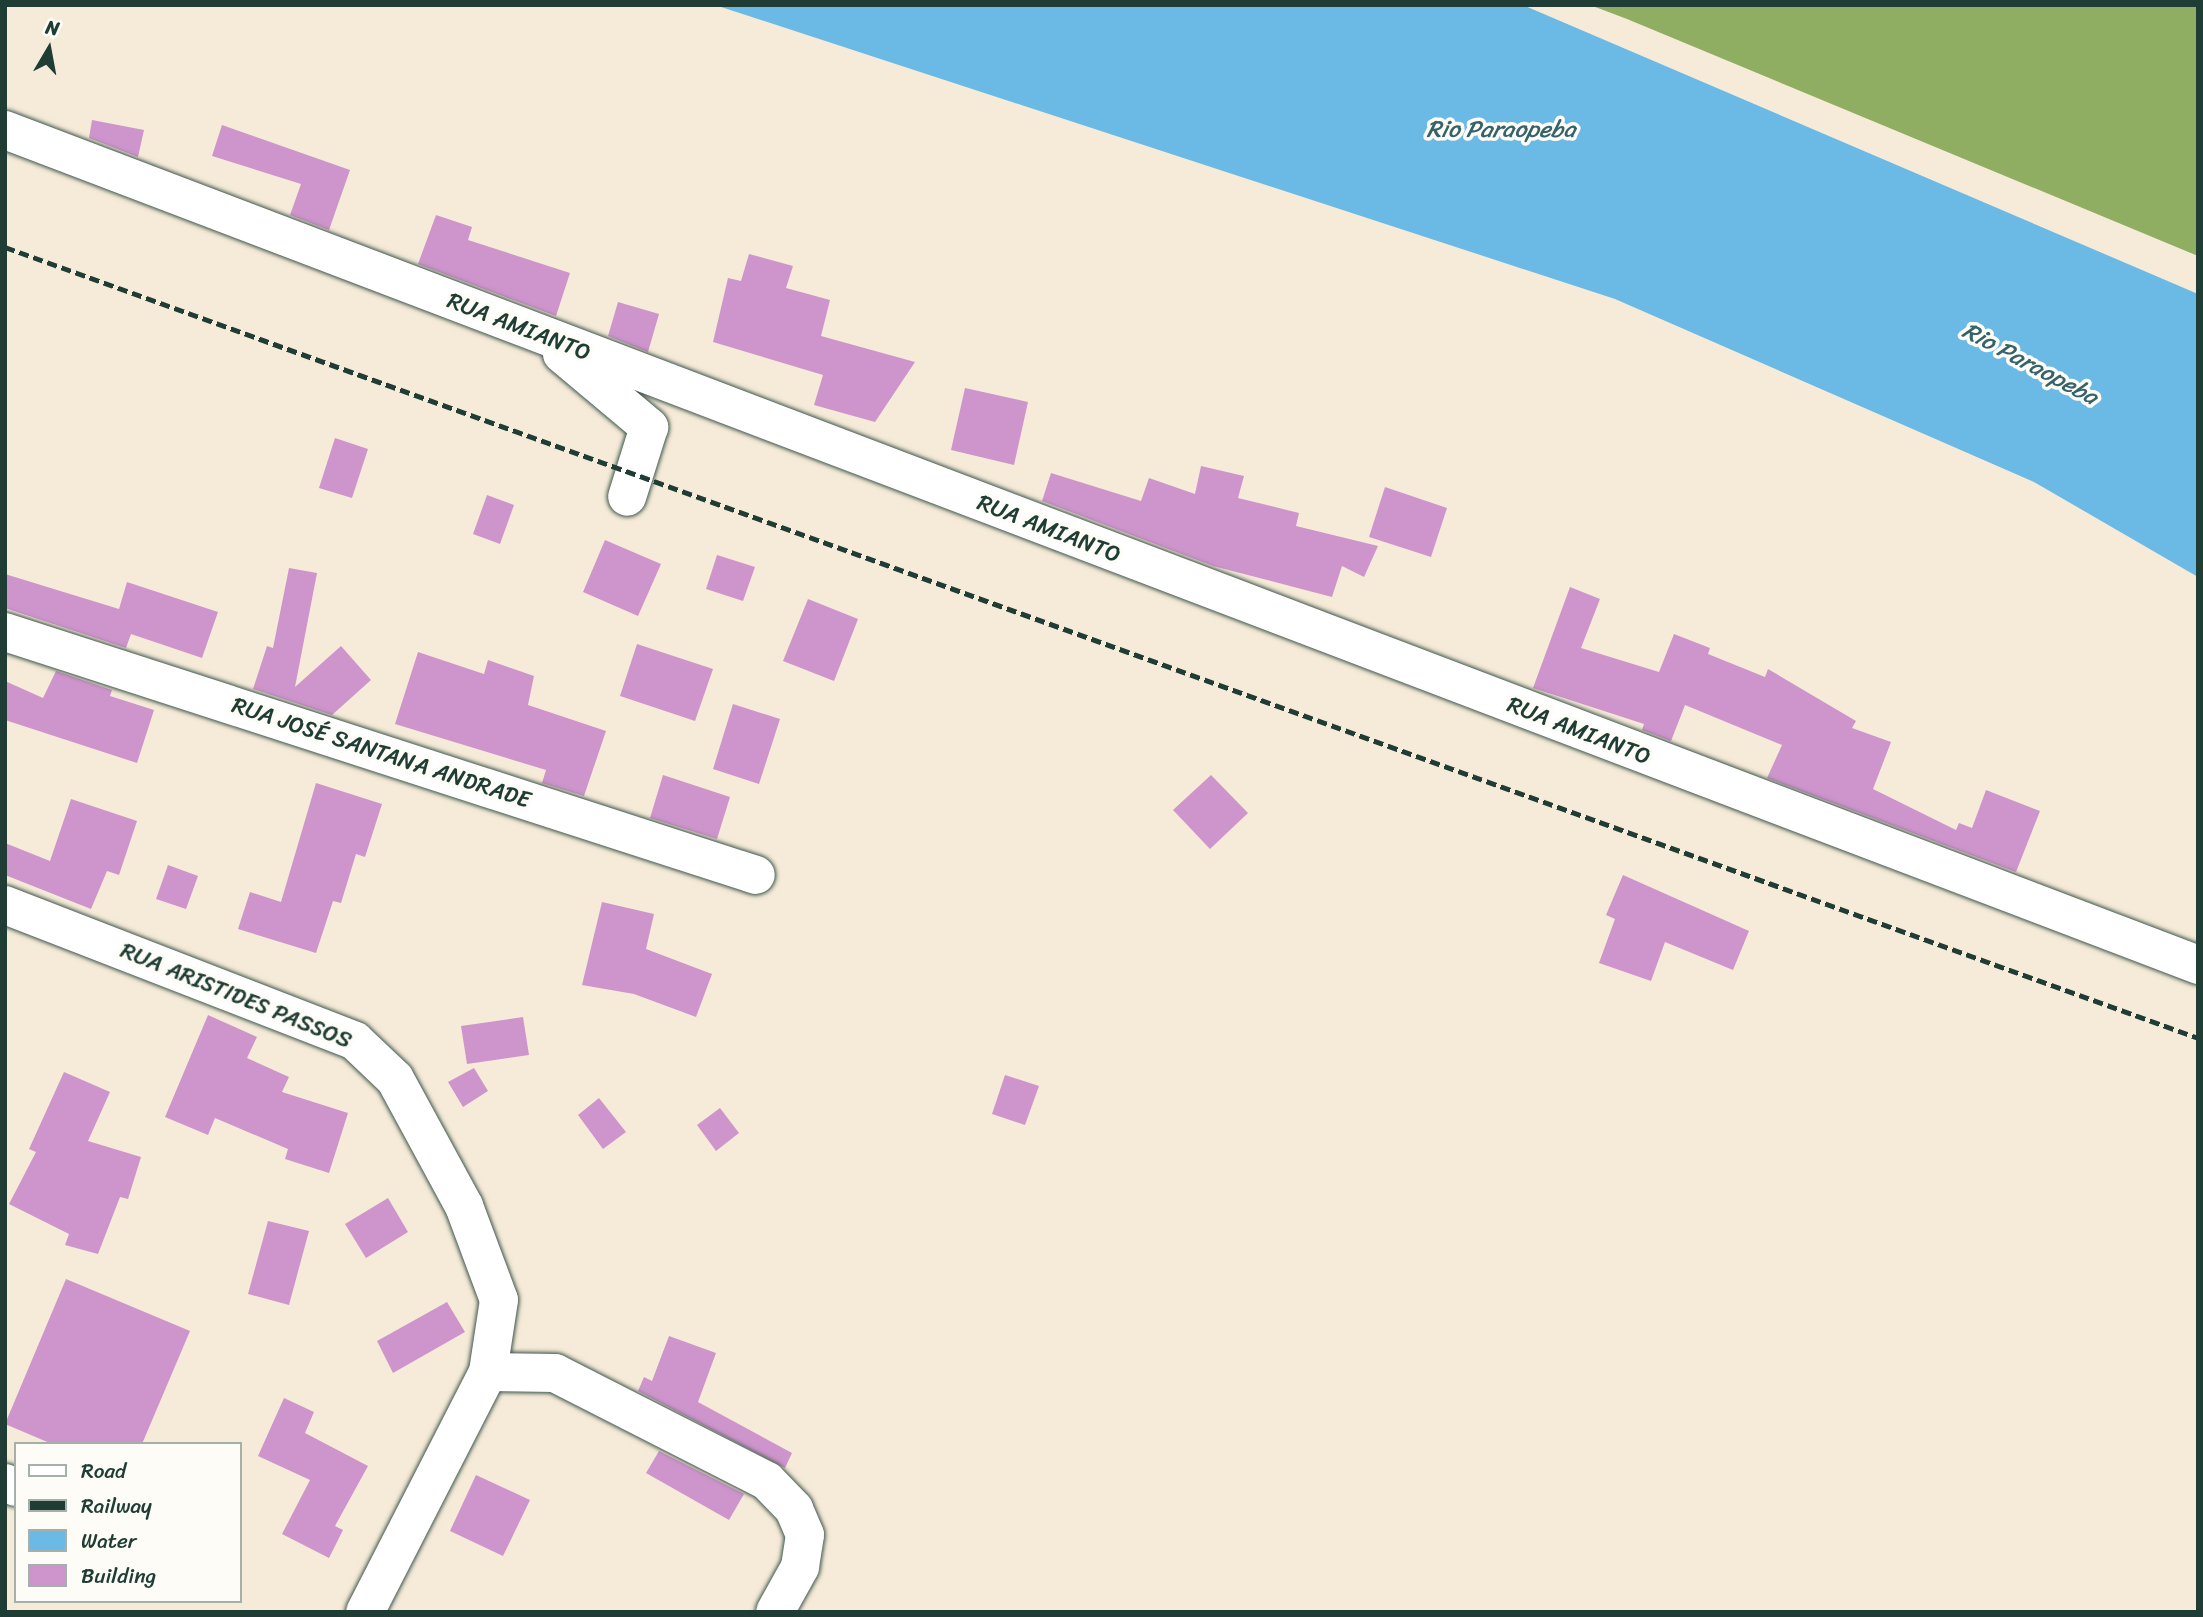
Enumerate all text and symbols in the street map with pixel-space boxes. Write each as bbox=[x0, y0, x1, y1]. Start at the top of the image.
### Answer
text: N bbox=[43, 10, 62, 45]
north arrow bbox=[14, 14, 84, 84]
water label: Rio Paraopeba bbox=[1426, 116, 1576, 144]
street label: RUA AMIANTO bbox=[445, 288, 593, 366]
water label: Rio Paraopeba bbox=[1957, 316, 2103, 412]
street label: RUA AMIANTO bbox=[975, 490, 1123, 568]
street label: RUA JOSÉ SANTANA ANDRADE bbox=[227, 691, 535, 815]
street label: RUA AMIANTO bbox=[1505, 692, 1653, 770]
street label: RUA ARISTIDES PASSOS bbox=[116, 937, 356, 1055]
legend bbox=[14, 1442, 242, 1603]
text: Road bbox=[81, 1452, 126, 1490]
text: Railway bbox=[81, 1487, 152, 1525]
text: Water bbox=[81, 1522, 136, 1560]
text: Building bbox=[81, 1557, 156, 1595]

